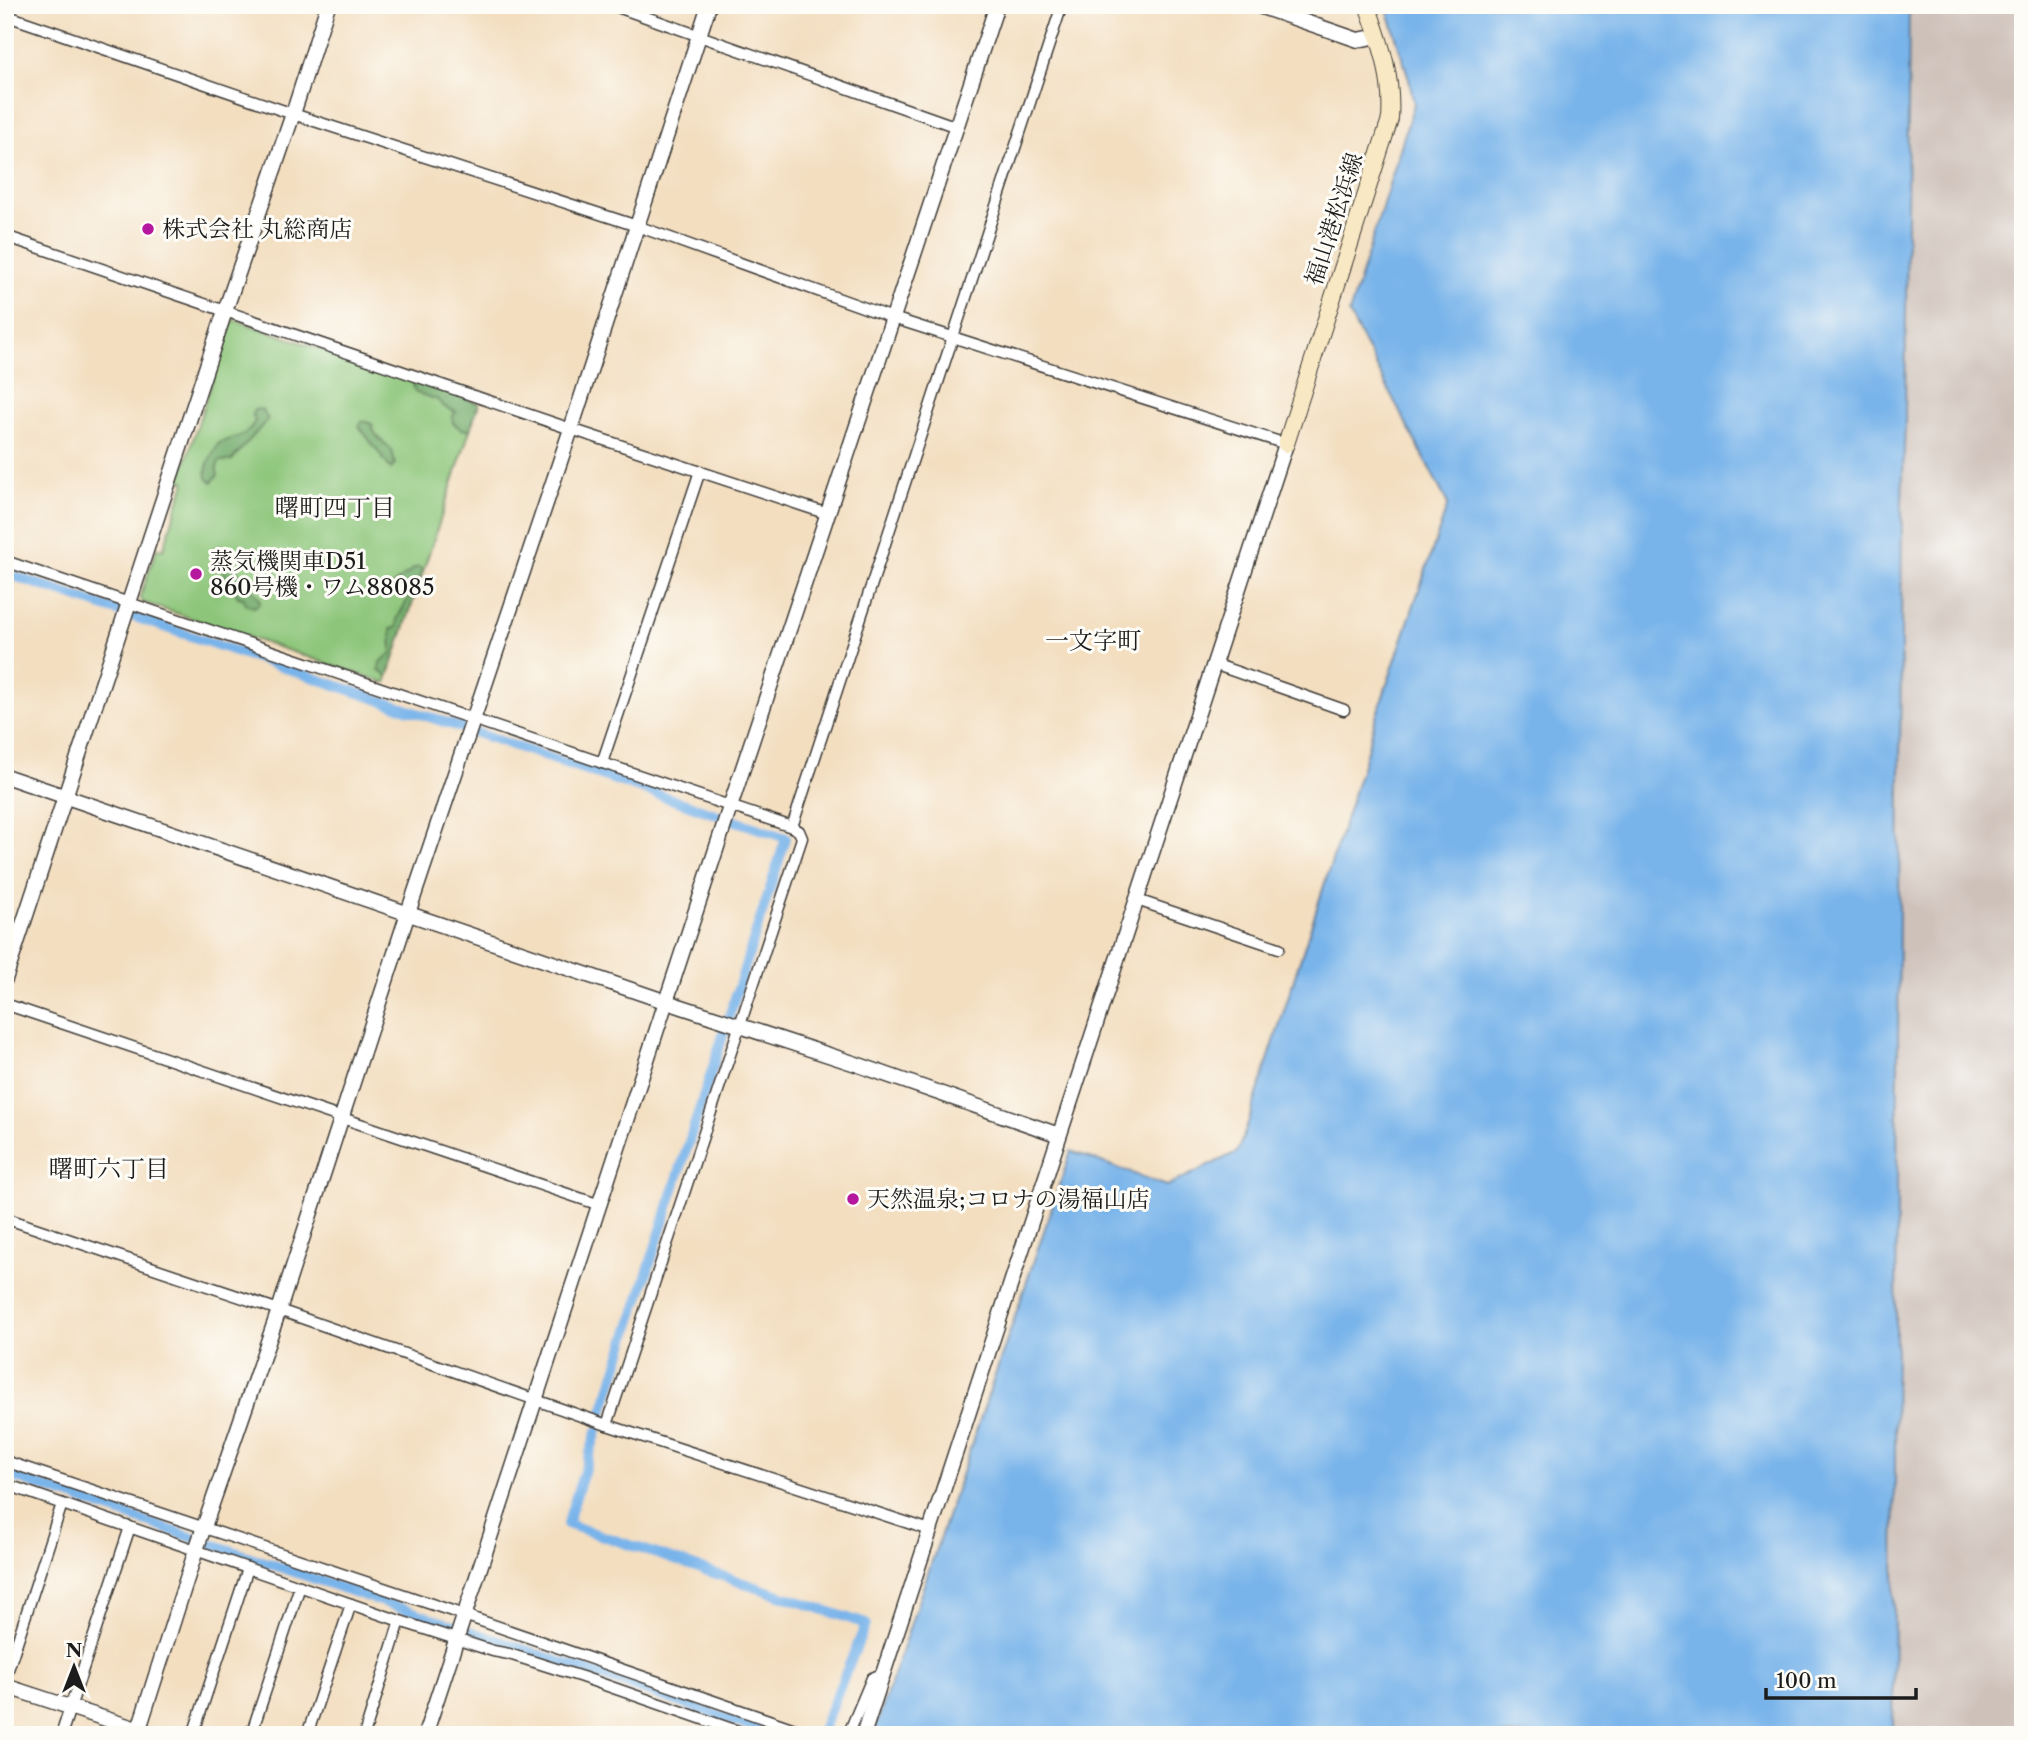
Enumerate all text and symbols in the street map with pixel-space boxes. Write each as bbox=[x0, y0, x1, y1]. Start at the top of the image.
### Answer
street label: 福山港松浜線 bbox=[1299, 149, 1369, 289]
place label: 株式会社 丸総商店 bbox=[162, 215, 352, 243]
marker: 株式会社 丸総商店 bbox=[140, 221, 156, 237]
district label: 曙町四丁目 bbox=[275, 493, 395, 522]
place label: 蒸気機関車D51 860号機・ワム88085 bbox=[210, 547, 434, 601]
marker: 蒸気機関車D51 860号機・ワム88085 bbox=[188, 566, 204, 582]
district label: 一文字町 bbox=[1045, 626, 1141, 655]
district label: 曙町六丁目 bbox=[49, 1154, 169, 1183]
place label: 天然温泉;コロナの湯福山店 bbox=[867, 1185, 1150, 1213]
marker: 天然温泉;コロナの湯福山店 bbox=[845, 1191, 861, 1207]
north arrow bbox=[38, 1632, 108, 1702]
text: N bbox=[66, 1639, 82, 1662]
scale bar bbox=[1766, 1656, 1916, 1700]
text: 100 m bbox=[1776, 1668, 1837, 1693]

